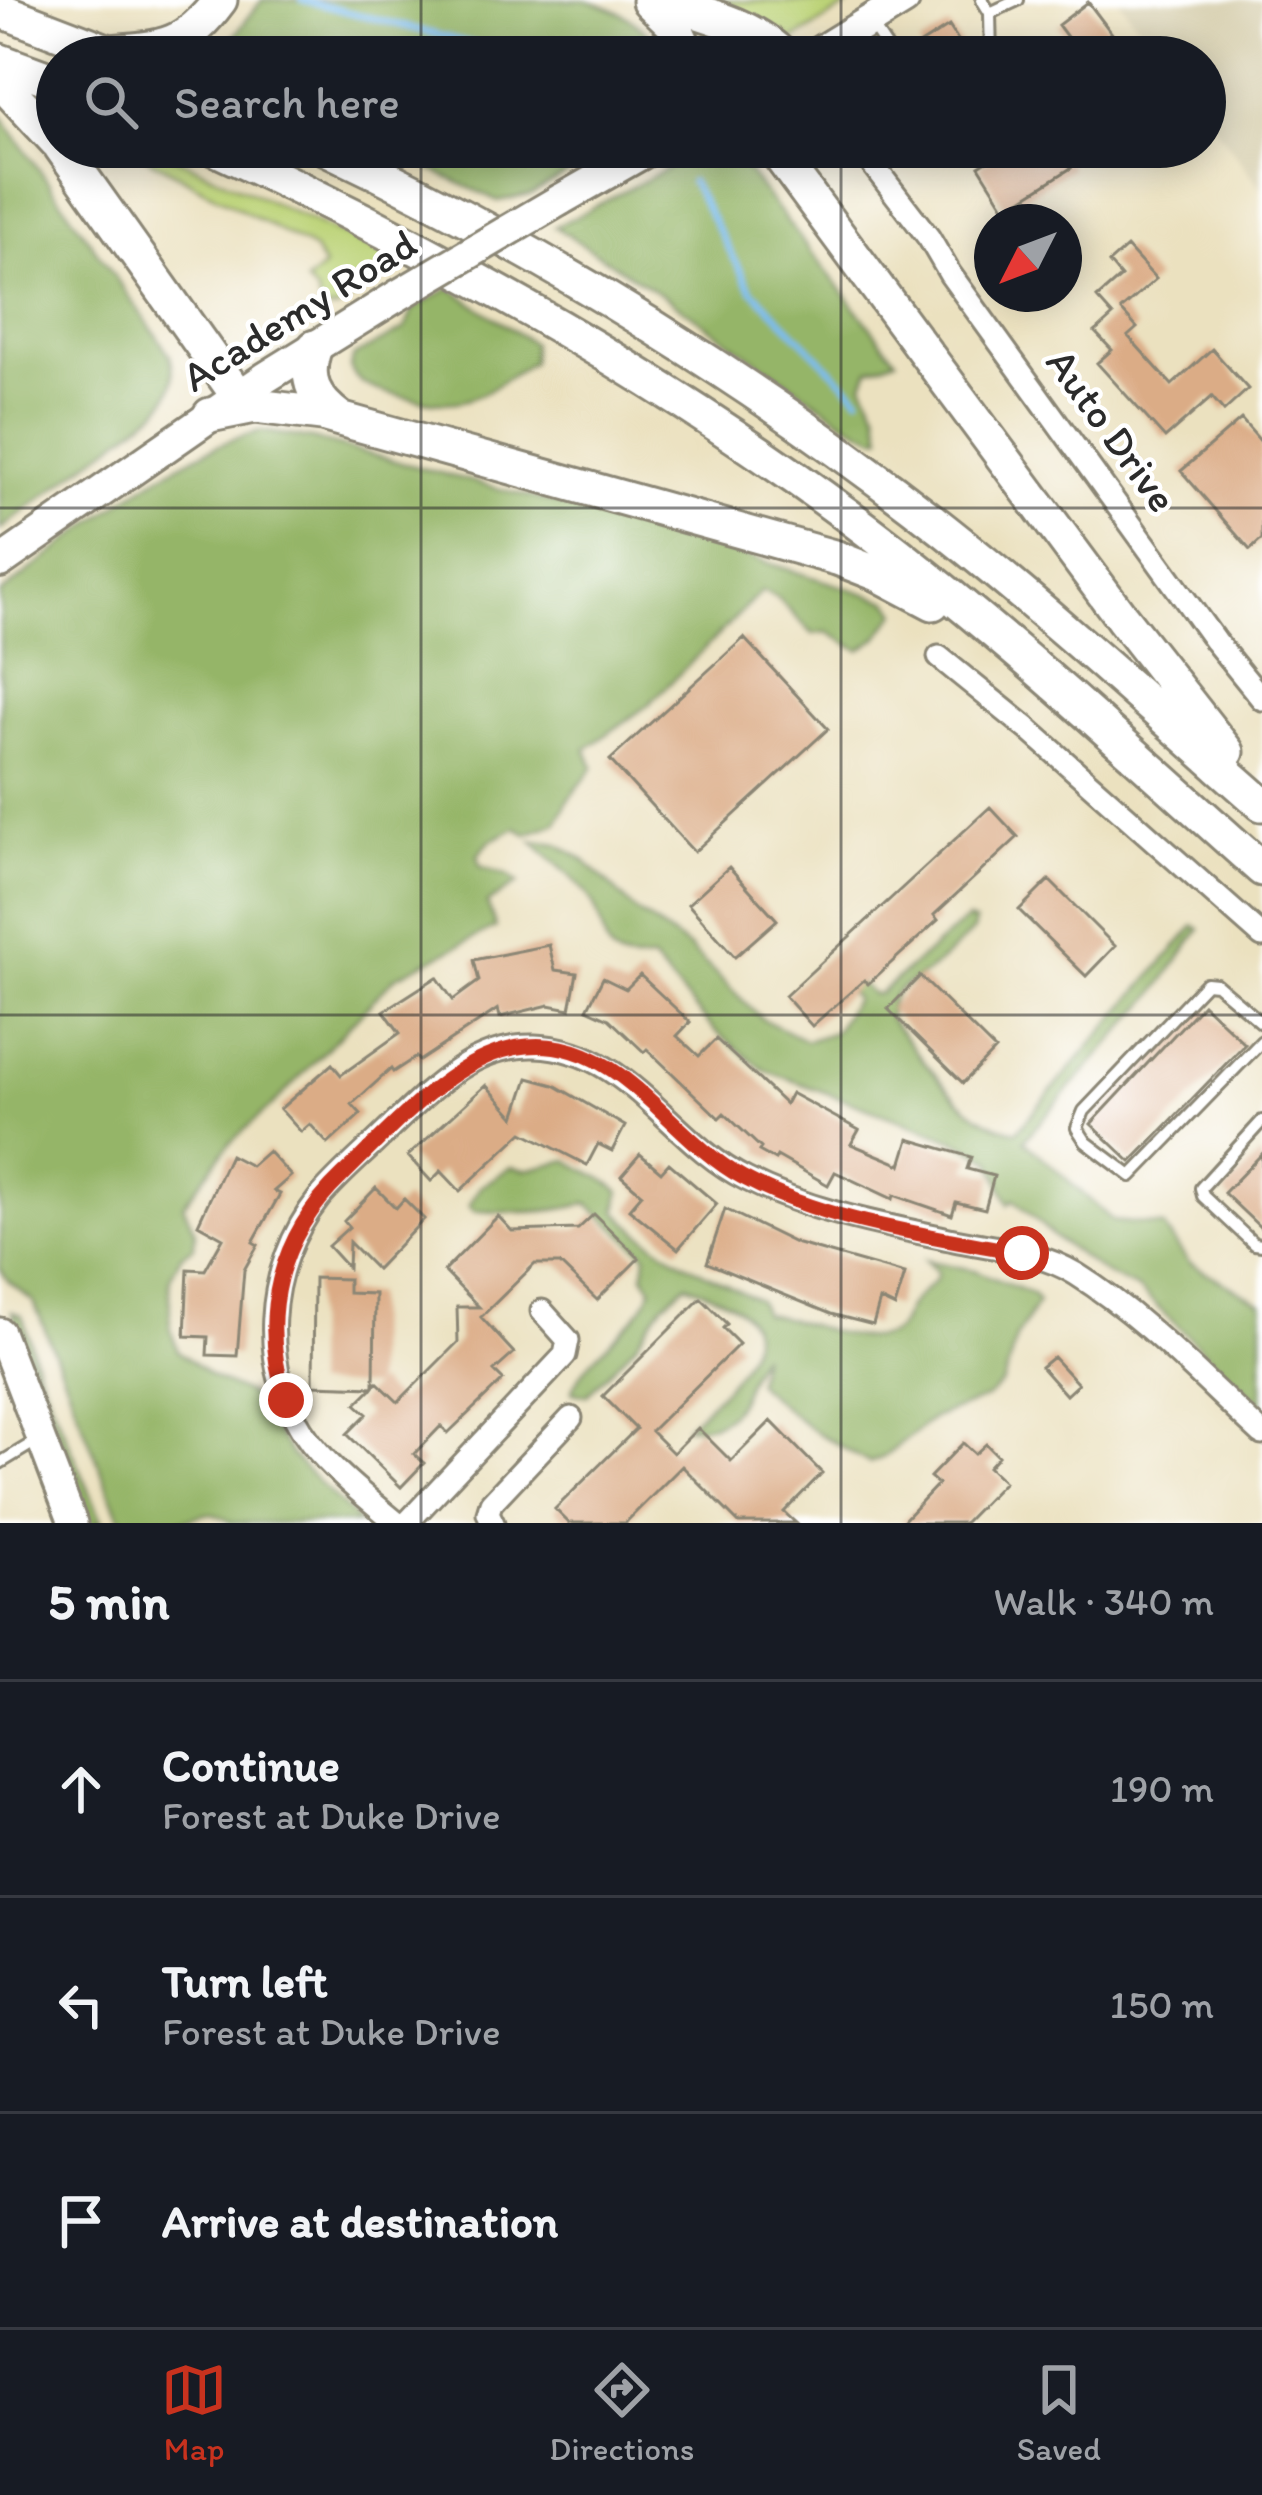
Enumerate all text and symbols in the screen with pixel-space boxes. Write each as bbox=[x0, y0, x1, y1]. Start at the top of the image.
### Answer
search box bbox=[36, 36, 1226, 168]
icon: search bbox=[78, 69, 144, 135]
text: Search here bbox=[174, 75, 400, 129]
north arrow bbox=[974, 204, 1082, 312]
street label: Academy Road bbox=[173, 218, 425, 402]
street label: Auto Drive bbox=[1036, 338, 1188, 522]
route start bbox=[995, 1226, 1049, 1280]
route end bbox=[259, 1373, 313, 1427]
text: 5 min bbox=[48, 1571, 169, 1632]
text: Walk · 340 m bbox=[994, 1578, 1214, 1625]
text: Continue bbox=[162, 1738, 340, 1792]
icon: ahead bbox=[48, 1756, 114, 1822]
text: 190 m bbox=[1110, 1765, 1214, 1812]
text: Forest at Duke Drive bbox=[162, 1792, 501, 1839]
text: Turn left bbox=[162, 1954, 328, 2008]
icon: left bbox=[48, 1972, 114, 2038]
text: 150 m bbox=[1110, 1981, 1214, 2028]
text: Forest at Duke Drive bbox=[162, 2008, 501, 2055]
icon: arrive bbox=[48, 2188, 114, 2254]
text: Arrive at destination bbox=[162, 2194, 558, 2248]
tab: Map bbox=[161, 2357, 227, 2468]
tab: Directions bbox=[549, 2357, 694, 2468]
tab: Saved bbox=[1017, 2357, 1101, 2468]

